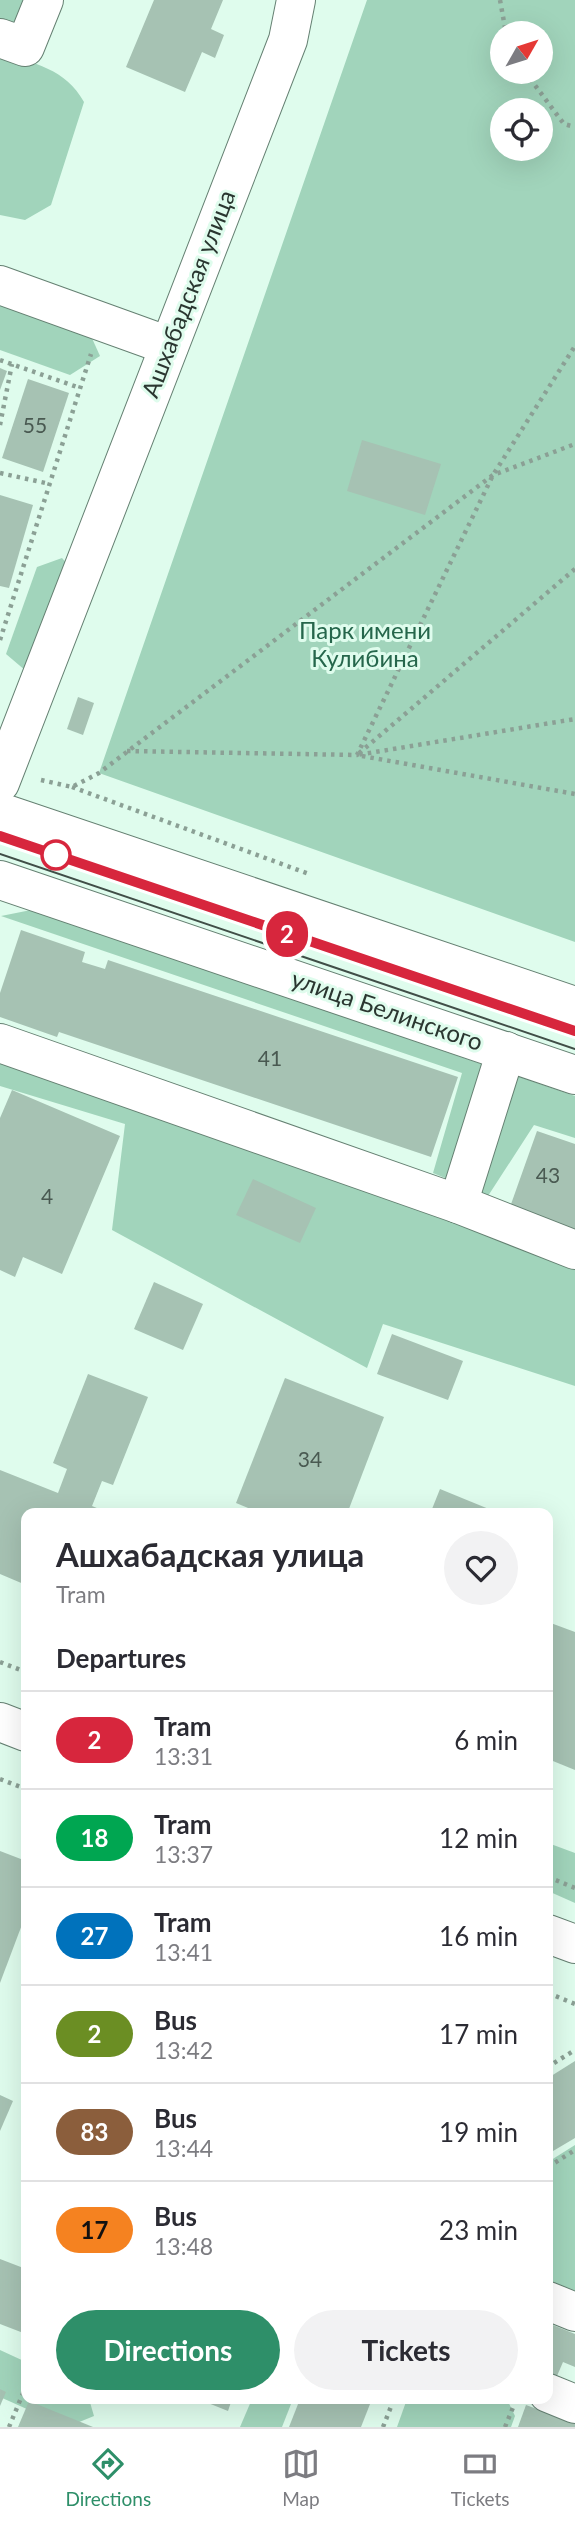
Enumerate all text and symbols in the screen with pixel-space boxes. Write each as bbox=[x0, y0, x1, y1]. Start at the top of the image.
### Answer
north arrow bbox=[490, 21, 553, 84]
map controls bbox=[490, 21, 553, 161]
button: locate bbox=[490, 98, 553, 161]
street label: Ашхабадская улица bbox=[135, 186, 241, 401]
house number: 55 bbox=[23, 412, 47, 437]
park label: Парк имени Кулибина bbox=[299, 615, 431, 672]
unlabelled marker bbox=[41, 840, 71, 870]
line badge: 2 bbox=[264, 911, 310, 957]
text: 2 bbox=[280, 919, 294, 948]
street label: улица Белинского bbox=[288, 963, 487, 1056]
house number: 41 bbox=[258, 1045, 282, 1070]
house number: 43 bbox=[536, 1162, 560, 1187]
house number: 4 bbox=[41, 1183, 53, 1208]
house number: 34 bbox=[298, 1446, 322, 1471]
button: heart bbox=[444, 1531, 518, 1605]
text: Ашхабадская улица bbox=[56, 1534, 364, 1574]
text: Tram bbox=[56, 1580, 106, 1608]
text: Departures bbox=[56, 1642, 186, 1674]
text: Tram bbox=[154, 1710, 211, 1742]
text: 6 min bbox=[454, 1724, 518, 1756]
text: 2 bbox=[88, 1725, 101, 1754]
text: 13:31 bbox=[154, 1742, 213, 1770]
text: Tram bbox=[154, 1808, 211, 1840]
text: 12 min bbox=[439, 1822, 518, 1854]
text: 18 bbox=[81, 1823, 108, 1852]
text: 13:37 bbox=[154, 1840, 213, 1868]
text: Tram bbox=[154, 1906, 211, 1938]
text: 16 min bbox=[439, 1920, 518, 1952]
text: 27 bbox=[81, 1921, 108, 1950]
text: 13:41 bbox=[154, 1938, 213, 1966]
text: Bus bbox=[154, 2004, 197, 2036]
text: 17 min bbox=[439, 2018, 518, 2050]
text: 2 bbox=[88, 2019, 101, 2048]
text: 13:42 bbox=[154, 2036, 213, 2064]
text: Bus bbox=[154, 2102, 197, 2134]
text: 19 min bbox=[439, 2116, 518, 2148]
text: 83 bbox=[81, 2117, 108, 2146]
text: 13:44 bbox=[154, 2134, 213, 2162]
text: Bus bbox=[154, 2200, 197, 2232]
text: 23 min bbox=[439, 2214, 518, 2246]
text: 17 bbox=[81, 2215, 108, 2244]
text: 13:48 bbox=[154, 2232, 213, 2260]
button: Directions bbox=[56, 2310, 280, 2390]
button: Tickets bbox=[294, 2310, 518, 2390]
tab: Directions bbox=[65, 2445, 151, 2510]
tab: Map bbox=[282, 2445, 320, 2510]
tab: Tickets bbox=[451, 2445, 510, 2510]

